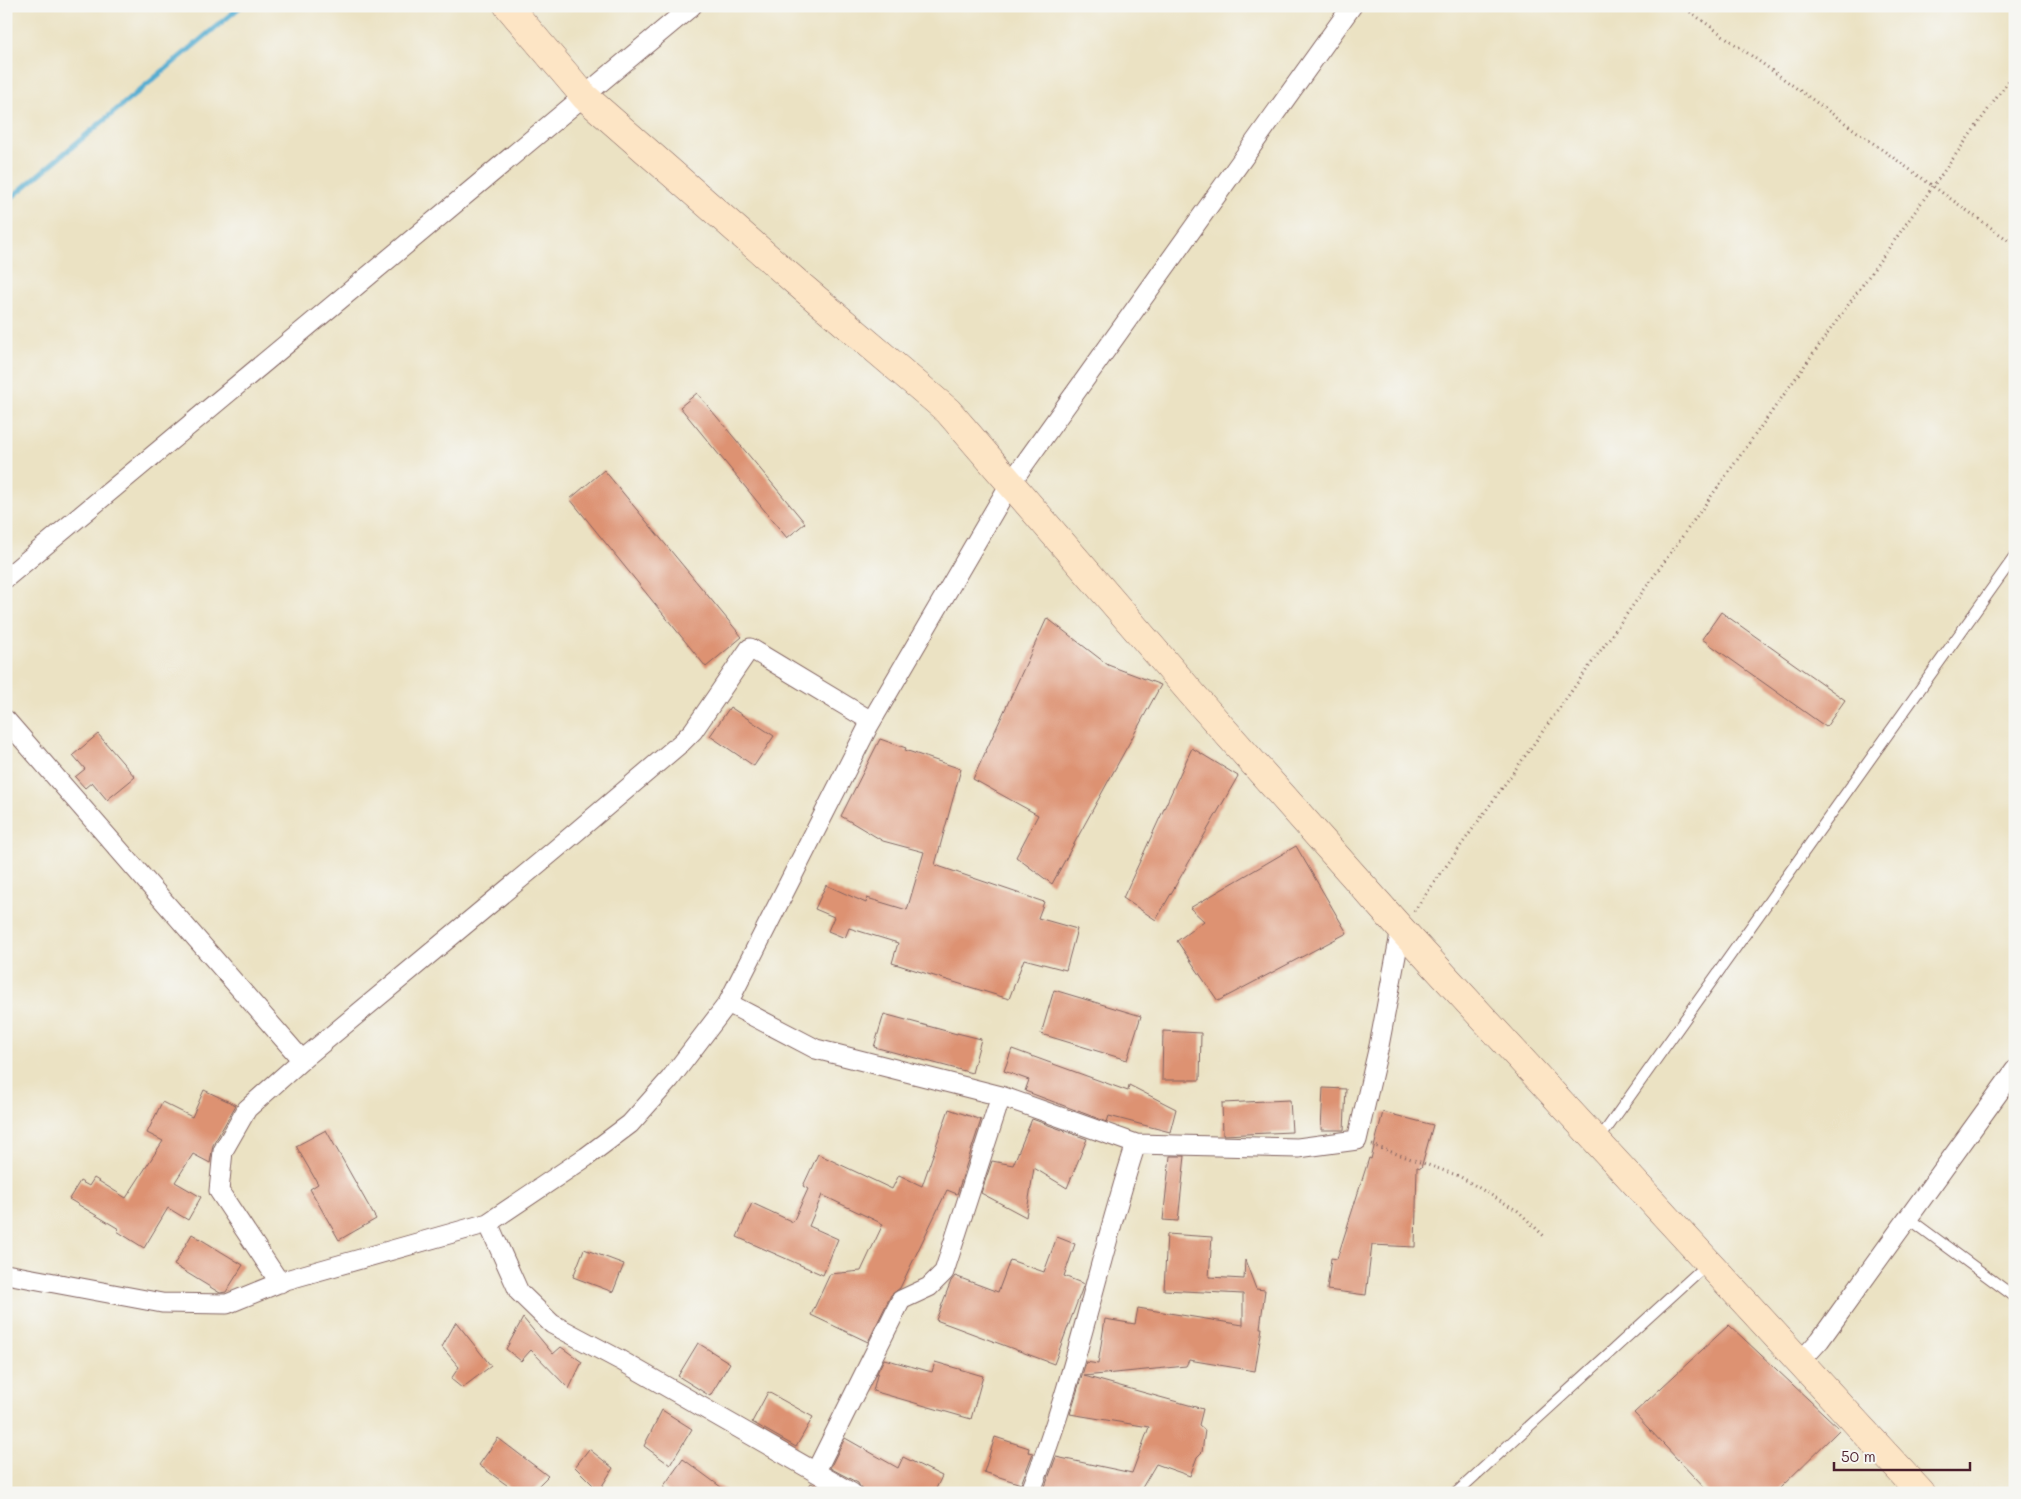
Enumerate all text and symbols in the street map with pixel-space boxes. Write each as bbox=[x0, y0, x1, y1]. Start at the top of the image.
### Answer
scale bar bbox=[1834, 1439, 1970, 1471]
text: 50 m bbox=[1841, 1446, 1876, 1466]

